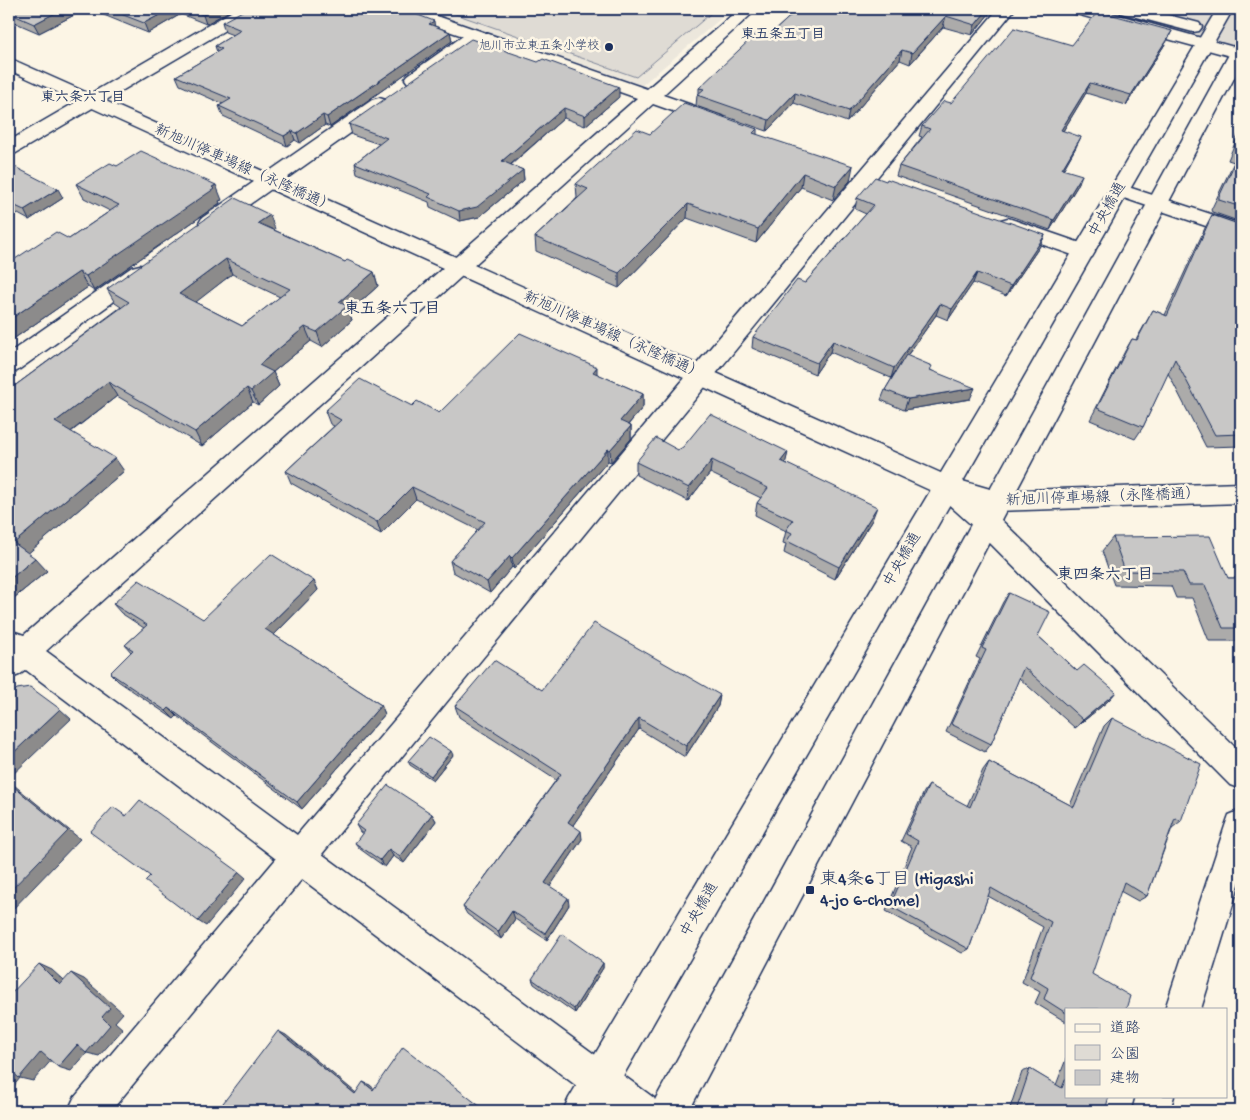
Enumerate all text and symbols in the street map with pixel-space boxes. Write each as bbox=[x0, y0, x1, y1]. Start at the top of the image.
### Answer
district label: 東五条五丁目 bbox=[741, 27, 825, 44]
place label: 旭川市立東五条小学校 bbox=[479, 39, 599, 54]
marker: 旭川市立東五条小学校 bbox=[603, 41, 615, 53]
district label: 東六条六丁目 bbox=[41, 90, 125, 107]
street label: 新旭川停車場線（永隆橋通） bbox=[151, 120, 337, 217]
street label: 中央橋通 bbox=[1085, 179, 1130, 241]
street label: 新旭川停車場線（永隆橋通） bbox=[520, 287, 706, 384]
district label: 東五条六丁目 bbox=[344, 299, 440, 320]
street label: 新旭川停車場線（永隆橋通） bbox=[1005, 485, 1201, 510]
street label: 中央橋通 bbox=[879, 529, 926, 590]
district label: 東四条六丁目 bbox=[1057, 565, 1153, 586]
place label: 東4条6丁目 (Higashi 4-jo 6-chome) bbox=[820, 869, 974, 912]
street label: 中央橋通 bbox=[676, 879, 723, 940]
marker: 東4条6丁目 (Higashi 4-jo 6-chome) bbox=[804, 884, 816, 896]
legend bbox=[1065, 1008, 1228, 1098]
text: 道路 bbox=[1110, 1020, 1140, 1038]
text: 公園 bbox=[1110, 1046, 1140, 1064]
text: 建物 bbox=[1110, 1070, 1140, 1088]

